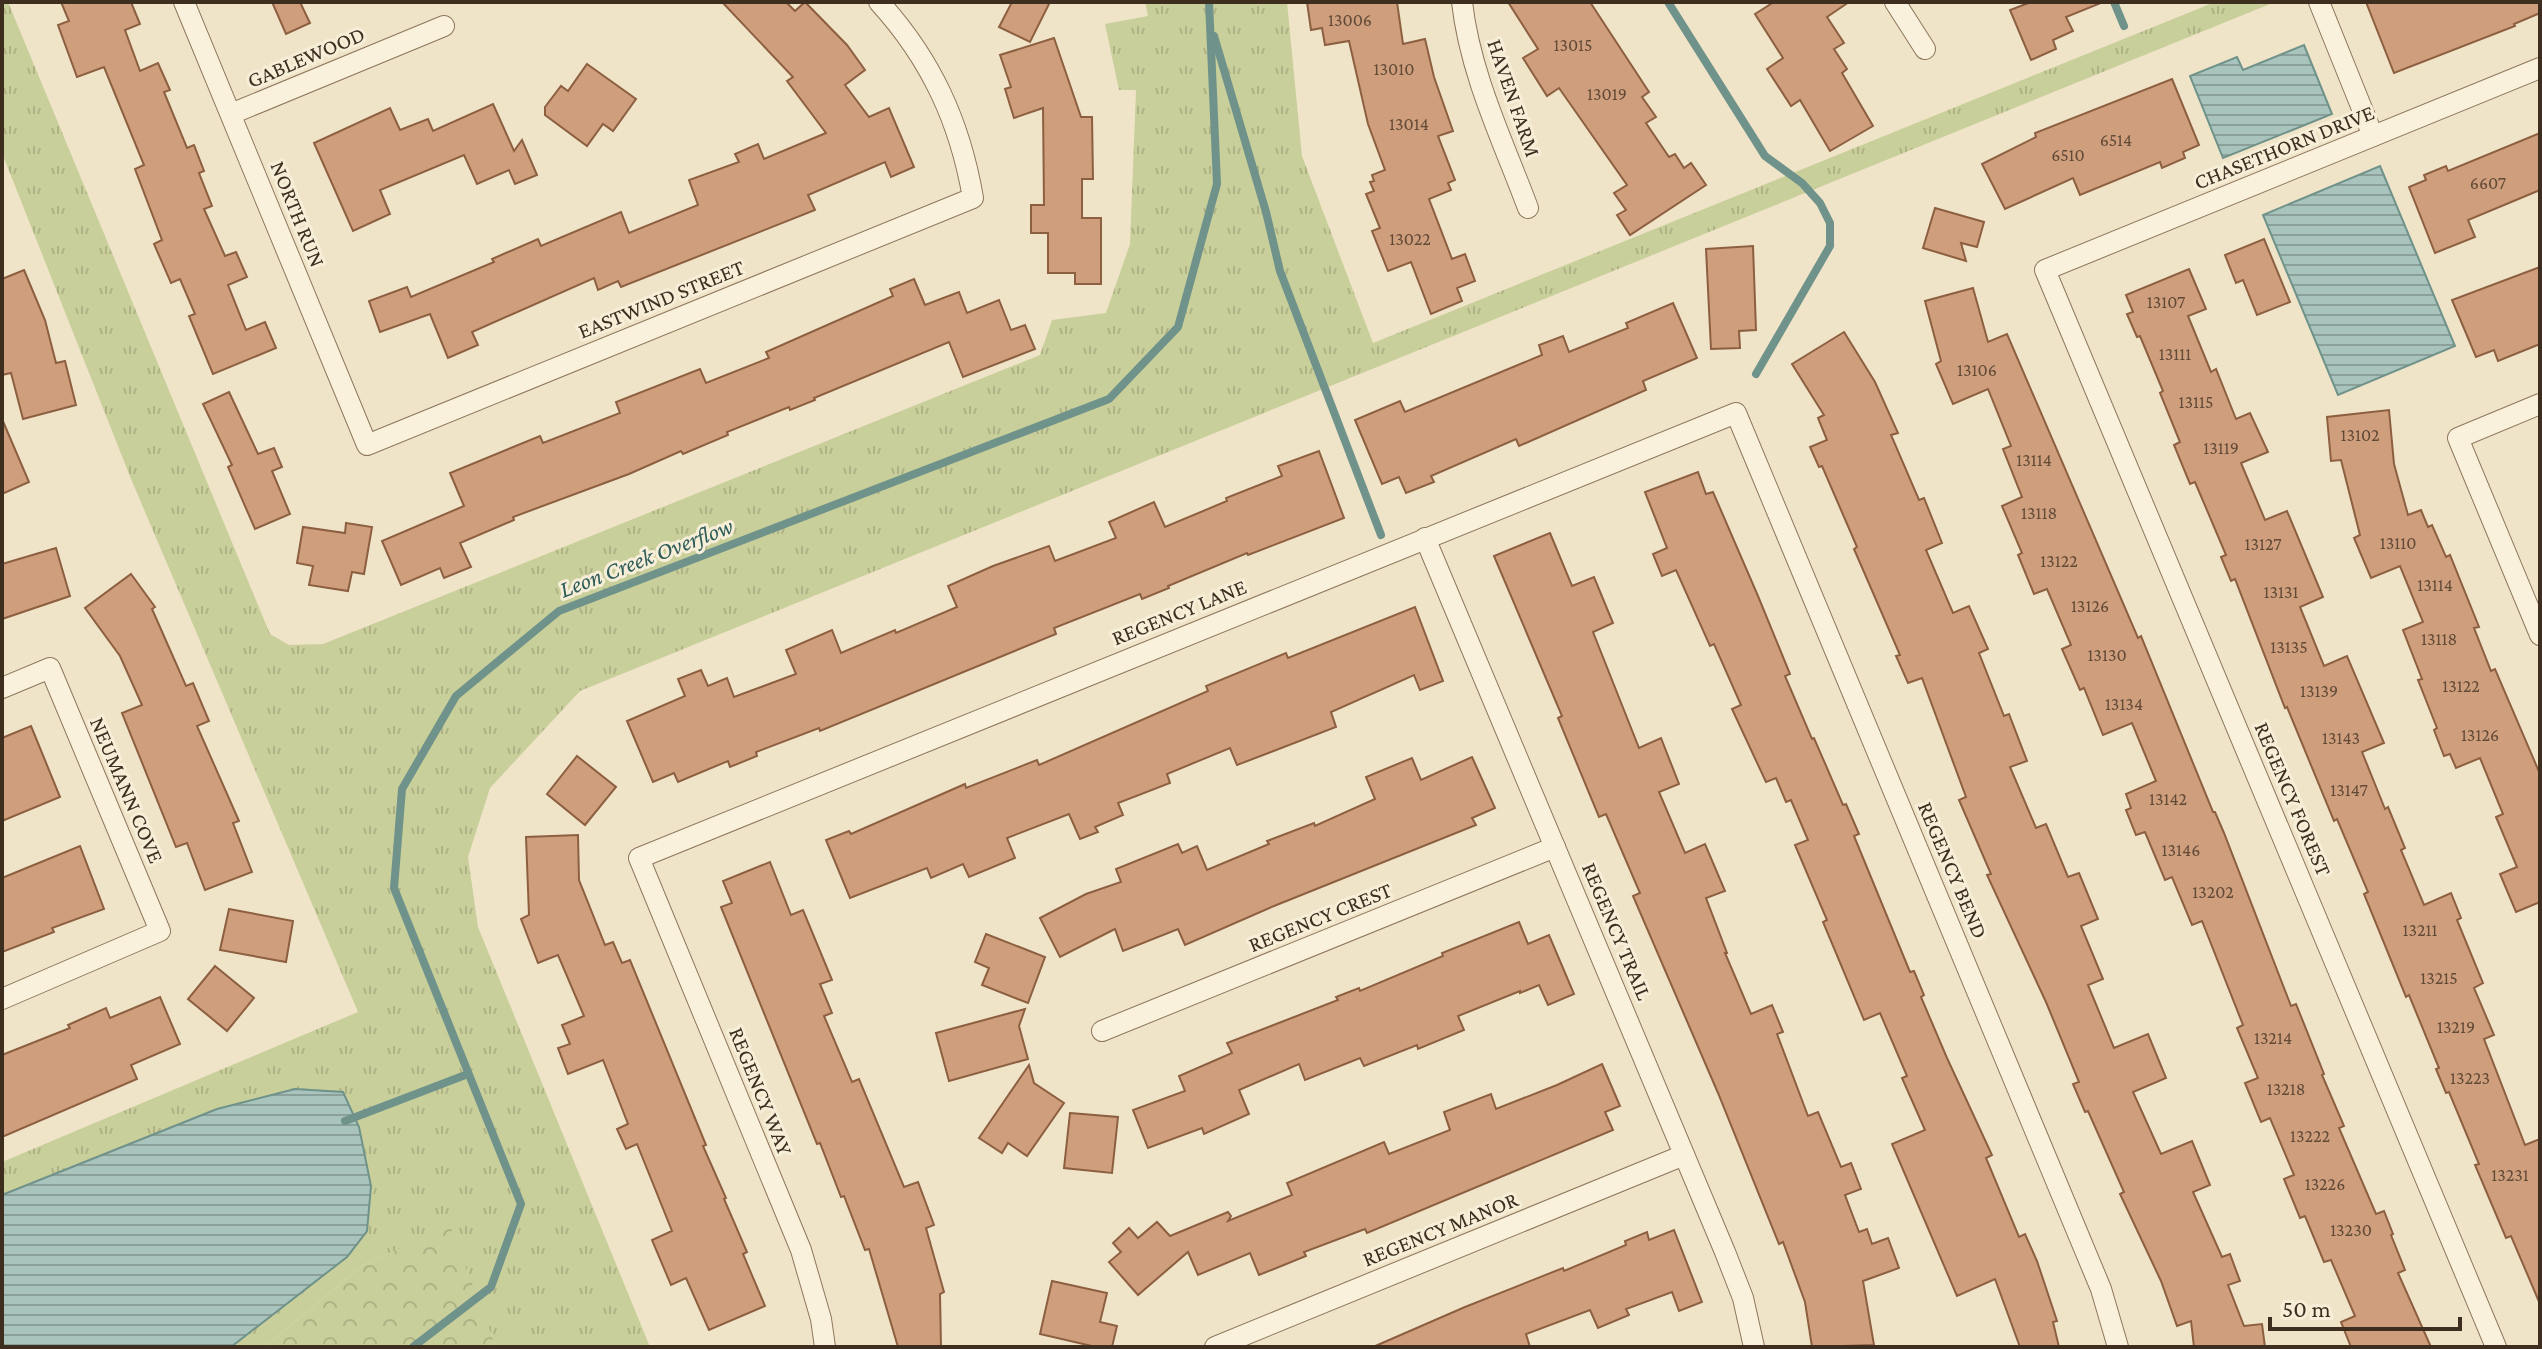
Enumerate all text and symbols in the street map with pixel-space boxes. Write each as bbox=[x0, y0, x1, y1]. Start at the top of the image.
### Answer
house number: 13006 bbox=[1328, 10, 1372, 30]
street label: GABLEWOOD bbox=[244, 21, 368, 93]
house number: 13015 bbox=[1553, 35, 1593, 55]
street label: HAVEN FARM bbox=[1482, 36, 1546, 160]
house number: 13010 bbox=[1374, 59, 1414, 79]
house number: 13019 bbox=[1587, 84, 1627, 104]
street label: CHASETHORN DRIVE bbox=[2190, 99, 2378, 195]
house number: 13014 bbox=[1389, 114, 1429, 134]
house number: 6514 bbox=[2100, 130, 2132, 150]
house number: 6510 bbox=[2051, 145, 2085, 165]
street label: NORTH RUN bbox=[265, 157, 331, 271]
house number: 6607 bbox=[2470, 173, 2506, 193]
house number: 13022 bbox=[1389, 229, 1431, 249]
street label: EASTWIND STREET bbox=[574, 254, 748, 344]
house number: 13107 bbox=[2147, 292, 2185, 312]
house number: 13111 bbox=[2159, 344, 2191, 364]
house number: 13106 bbox=[1957, 360, 1997, 380]
house number: 13115 bbox=[2179, 392, 2213, 412]
house number: 13102 bbox=[2340, 425, 2380, 445]
house number: 13119 bbox=[2203, 438, 2239, 458]
house number: 13114 bbox=[2016, 450, 2052, 470]
house number: 13118 bbox=[2021, 503, 2057, 523]
water label: Leon Creek Overflow bbox=[555, 511, 737, 603]
house number: 13110 bbox=[2380, 533, 2416, 553]
house number: 13127 bbox=[2244, 534, 2282, 554]
house number: 13122 bbox=[2040, 551, 2078, 571]
street label: REGENCY LANE bbox=[1108, 574, 1250, 650]
house number: 13114 bbox=[2417, 575, 2453, 595]
house number: 13131 bbox=[2263, 582, 2299, 602]
house number: 13126 bbox=[2071, 596, 2109, 616]
house number: 13118 bbox=[2421, 629, 2457, 649]
house number: 13135 bbox=[2270, 637, 2308, 657]
house number: 13130 bbox=[2087, 645, 2127, 665]
house number: 13122 bbox=[2442, 676, 2480, 696]
house number: 13139 bbox=[2300, 681, 2338, 701]
house number: 13134 bbox=[2105, 694, 2143, 714]
street label: NEUMANN COVE bbox=[85, 713, 169, 867]
street label: REGENCY FOREST bbox=[2249, 718, 2337, 880]
house number: 13126 bbox=[2461, 725, 2499, 745]
house number: 13143 bbox=[2322, 728, 2360, 748]
house number: 13147 bbox=[2330, 780, 2368, 800]
house number: 13142 bbox=[2149, 789, 2187, 809]
street label: REGENCY BEND bbox=[1913, 798, 1993, 942]
house number: 13146 bbox=[2162, 840, 2200, 860]
street label: REGENCY TRAIL bbox=[1577, 859, 1657, 1003]
street label: REGENCY CREST bbox=[1245, 877, 1395, 957]
house number: 13202 bbox=[2192, 882, 2234, 902]
house number: 13211 bbox=[2403, 920, 2438, 940]
house number: 13215 bbox=[2420, 968, 2458, 988]
house number: 13219 bbox=[2437, 1017, 2475, 1037]
street label: REGENCY WAY bbox=[724, 1023, 798, 1159]
house number: 13214 bbox=[2254, 1028, 2292, 1048]
house number: 13223 bbox=[2450, 1068, 2490, 1088]
house number: 13218 bbox=[2267, 1079, 2305, 1099]
house number: 13222 bbox=[2290, 1126, 2330, 1146]
house number: 13231 bbox=[2491, 1165, 2529, 1185]
house number: 13226 bbox=[2305, 1174, 2345, 1194]
street label: REGENCY MANOR bbox=[1359, 1186, 1522, 1272]
house number: 13230 bbox=[2330, 1220, 2372, 1240]
scale bar bbox=[2270, 1281, 2460, 1331]
text: 50 m bbox=[2282, 1295, 2331, 1322]

